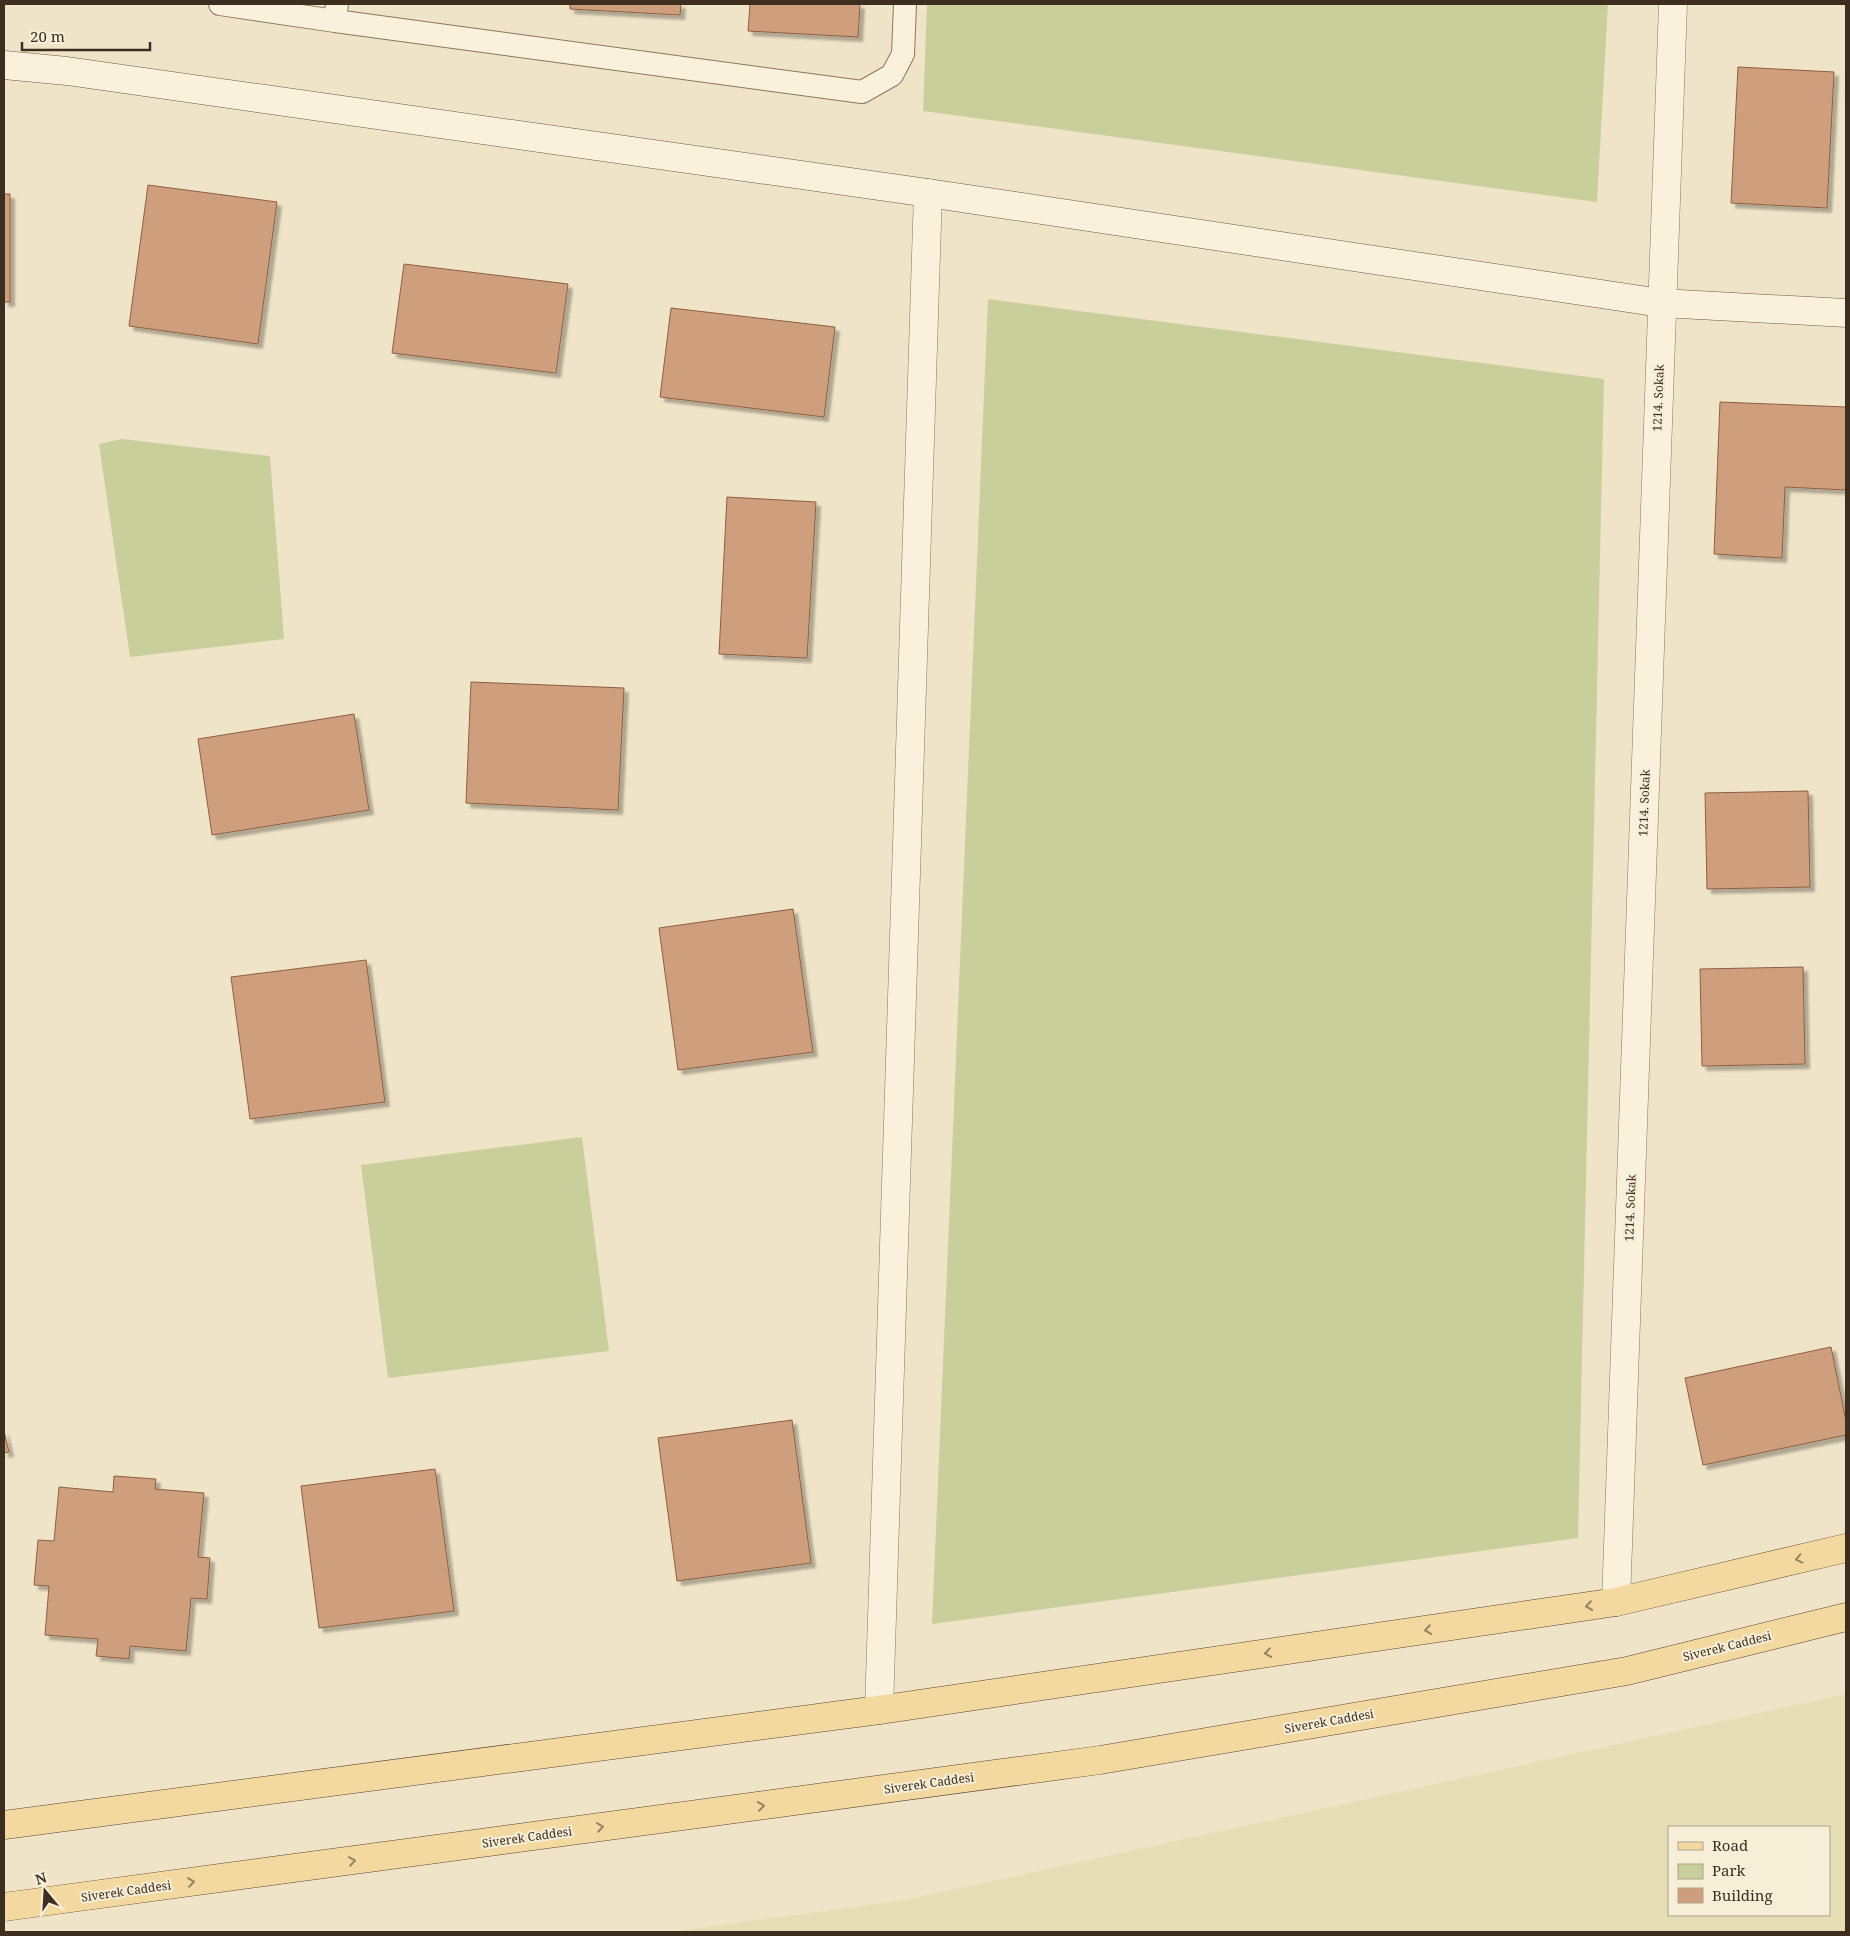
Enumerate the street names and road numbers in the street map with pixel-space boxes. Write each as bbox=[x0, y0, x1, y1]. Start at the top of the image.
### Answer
street label: 1214. Sokak bbox=[1648, 363, 1668, 432]
street label: 1214. Sokak bbox=[1634, 768, 1654, 837]
street label: 1214. Sokak bbox=[1620, 1173, 1640, 1242]
street label: Siverek Caddesi bbox=[1681, 1627, 1773, 1665]
street label: Siverek Caddesi bbox=[1283, 1705, 1375, 1737]
street label: Siverek Caddesi bbox=[883, 1768, 975, 1798]
street label: Siverek Caddesi bbox=[481, 1822, 573, 1852]
street label: Siverek Caddesi bbox=[80, 1876, 172, 1906]

